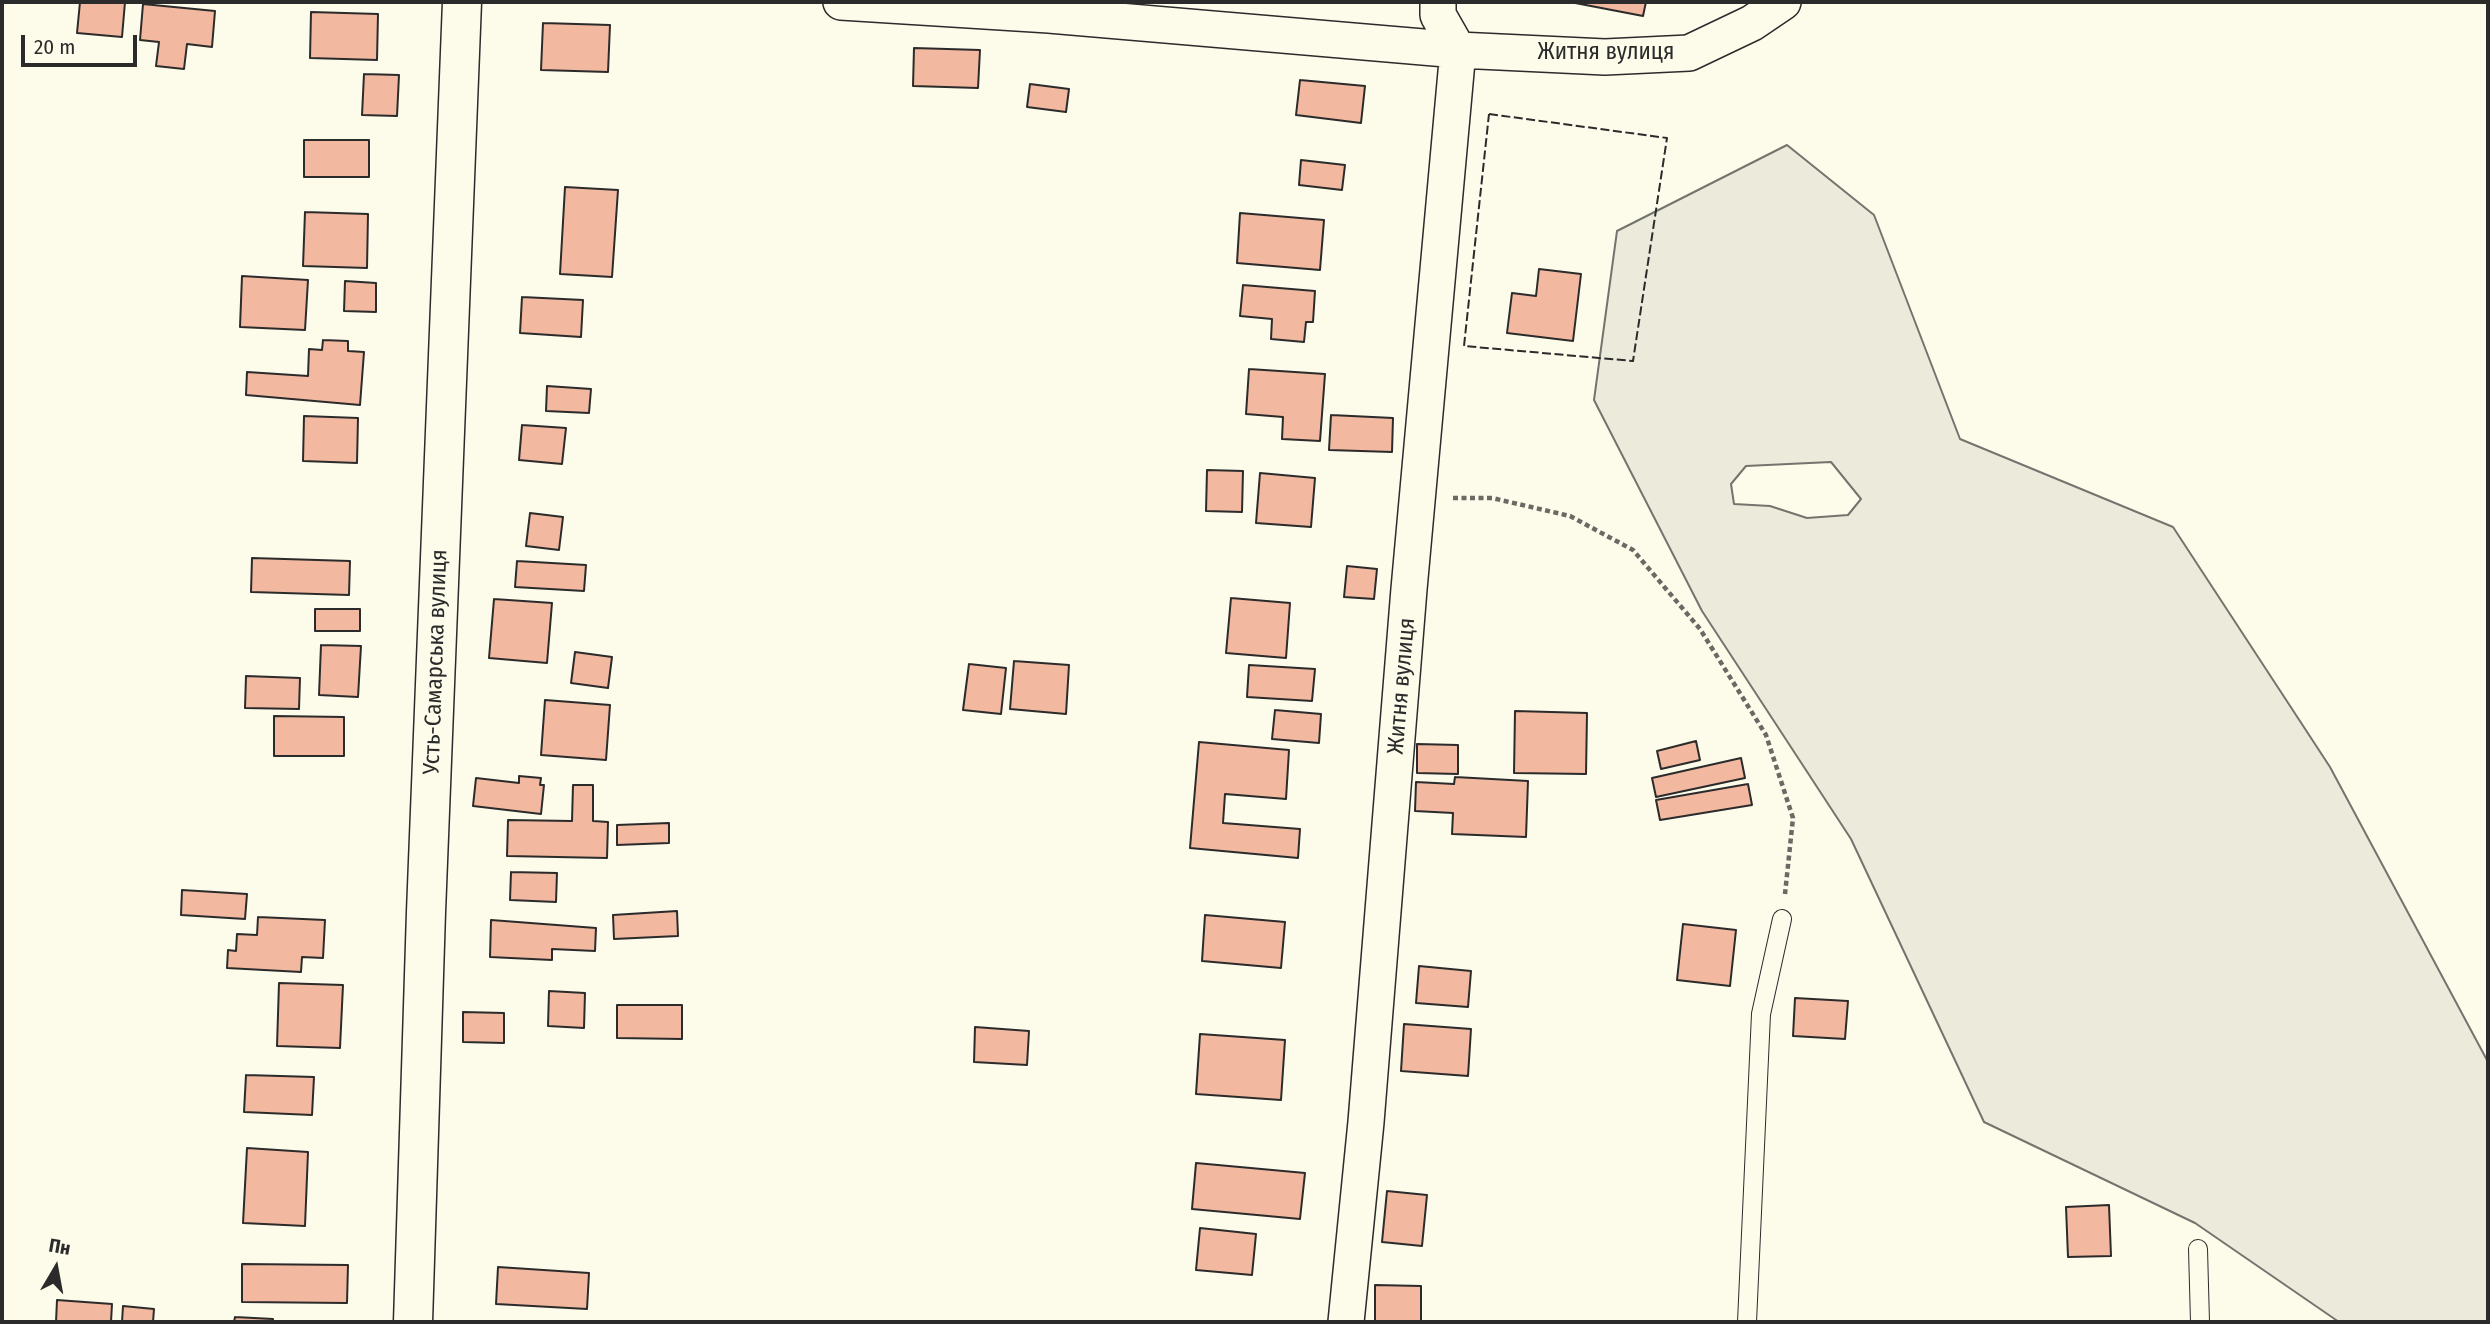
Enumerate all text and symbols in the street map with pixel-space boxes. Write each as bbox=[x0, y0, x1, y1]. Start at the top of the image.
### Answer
scale bar bbox=[24, 21, 140, 65]
text: 20 m bbox=[34, 34, 75, 60]
street label: Житня вулиця bbox=[1538, 39, 1674, 67]
street label: Усть-Самарська вулиця bbox=[418, 549, 454, 775]
street label: Житня вулиця bbox=[1382, 617, 1422, 755]
north arrow bbox=[21, 1233, 91, 1303]
text: Пн bbox=[47, 1234, 72, 1260]

